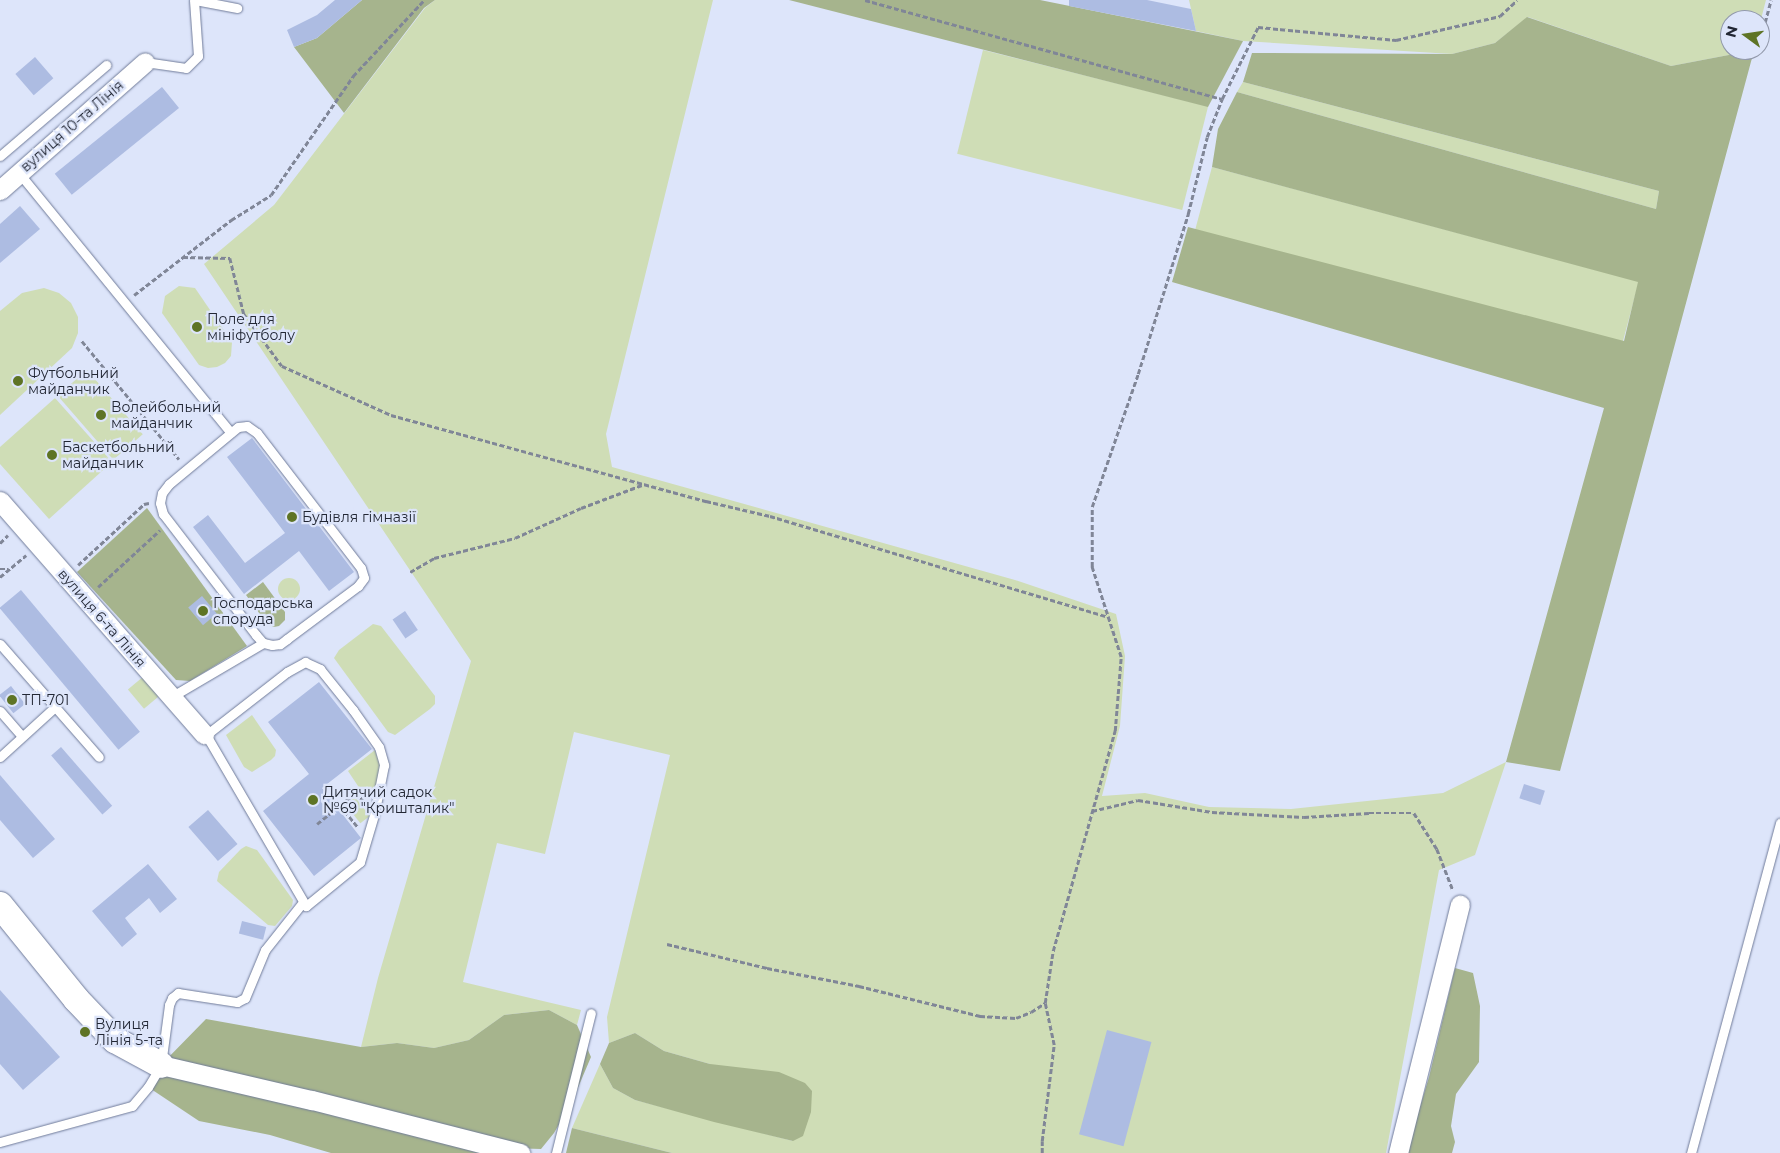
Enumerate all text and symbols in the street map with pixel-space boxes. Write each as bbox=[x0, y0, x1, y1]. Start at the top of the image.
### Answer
north arrow bbox=[1720, 10, 1770, 60]
text: N bbox=[1721, 24, 1742, 39]
street label: вулиця 10-та Лінія bbox=[17, 77, 127, 175]
place label: Поле для мініфутболу bbox=[207, 311, 295, 344]
marker: Поле для мініфутболу bbox=[191, 321, 203, 333]
place label: Футбольний майданчик bbox=[28, 365, 119, 398]
marker: Футбольний майданчик bbox=[12, 375, 24, 387]
place label: Волейбольний майданчик bbox=[111, 399, 221, 432]
marker: Волейбольний майданчик bbox=[95, 409, 107, 421]
place label: Баскетбольний майданчик bbox=[62, 439, 175, 472]
marker: Баскетбольний майданчик bbox=[46, 449, 58, 461]
place label: Будівля гімназії bbox=[302, 509, 416, 525]
marker: Будівля гімназії bbox=[286, 511, 298, 523]
street label: вулиця 6-та Лінія bbox=[55, 565, 149, 671]
place label: Господарська споруда bbox=[213, 595, 313, 628]
marker: Господарська споруда bbox=[197, 605, 209, 617]
place label: ТП-701 bbox=[22, 692, 69, 708]
marker: ТП-701 bbox=[6, 694, 18, 706]
place label: Дитячий садок №69 "Кришталик" bbox=[323, 784, 454, 816]
marker: Дитячий садок №69 "Кришталик" bbox=[307, 794, 319, 806]
place label: Вулиця Лінія 5-та bbox=[95, 1016, 163, 1048]
marker: Вулиця Лінія 5-та bbox=[79, 1026, 91, 1038]

